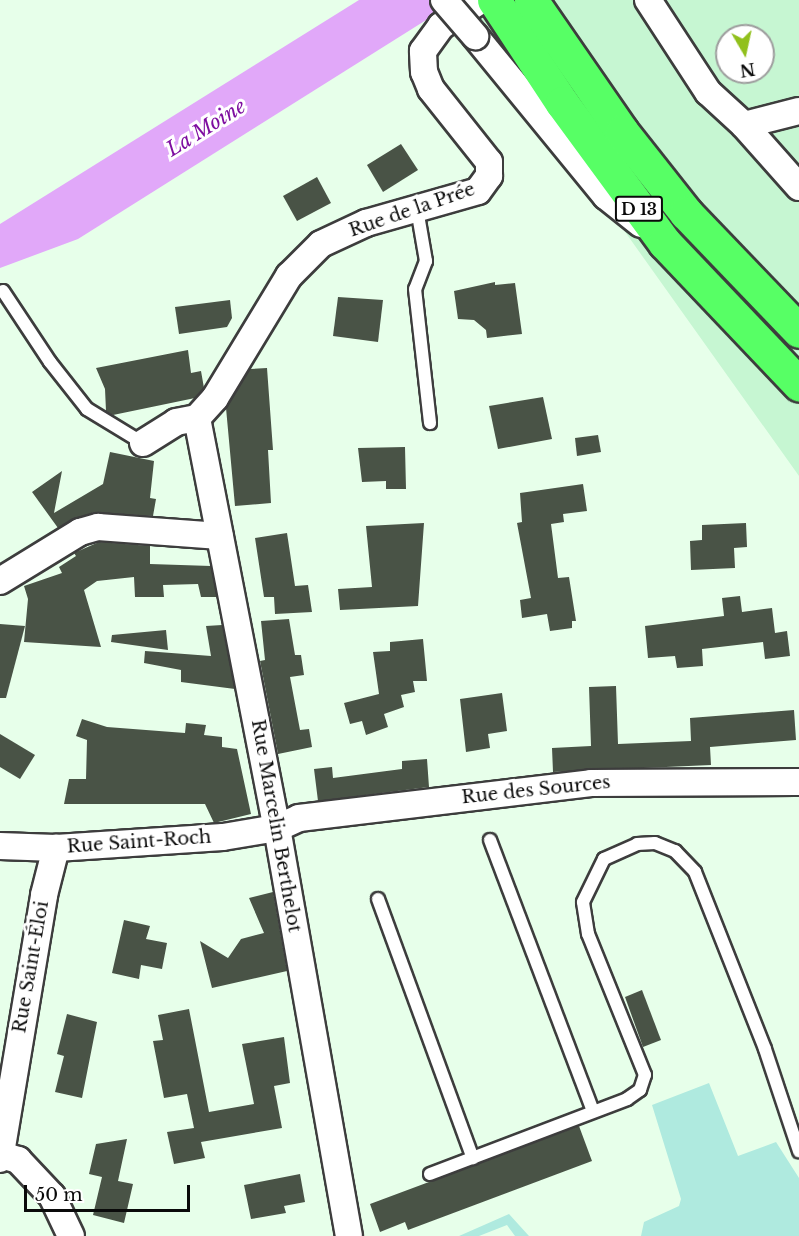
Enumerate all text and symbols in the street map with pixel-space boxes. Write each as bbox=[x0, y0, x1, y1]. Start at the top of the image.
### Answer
north arrow bbox=[715, 24, 775, 84]
text: N bbox=[739, 59, 757, 81]
water label: La Moine bbox=[162, 94, 250, 162]
street label: Rue de la Prée bbox=[346, 178, 478, 242]
road number: D 13 bbox=[614, 196, 664, 222]
street label: Rue Marcelin Berthelot bbox=[247, 718, 305, 934]
street label: Rue des Sources bbox=[461, 771, 611, 809]
street label: Rue Saint-Roch bbox=[66, 826, 212, 858]
street label: Rue Saint-Éloi bbox=[9, 899, 53, 1035]
scale bar bbox=[27, 1173, 194, 1211]
text: 50 m bbox=[35, 1184, 83, 1206]

